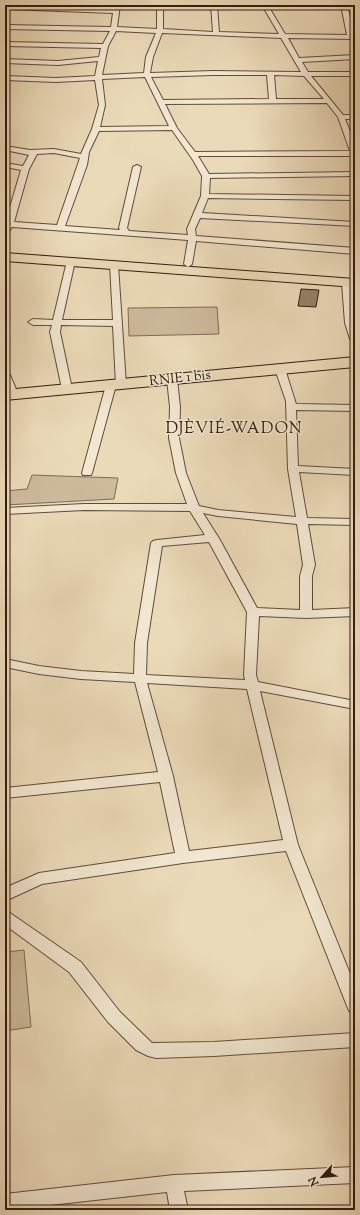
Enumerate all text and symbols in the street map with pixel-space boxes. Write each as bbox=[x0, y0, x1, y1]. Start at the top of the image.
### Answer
street label: RNIE 1 bis bbox=[148, 366, 212, 392]
district label: DJÈVIÉ-WADON bbox=[165, 418, 303, 441]
north arrow bbox=[302, 1157, 342, 1197]
text: N bbox=[305, 1173, 324, 1190]

